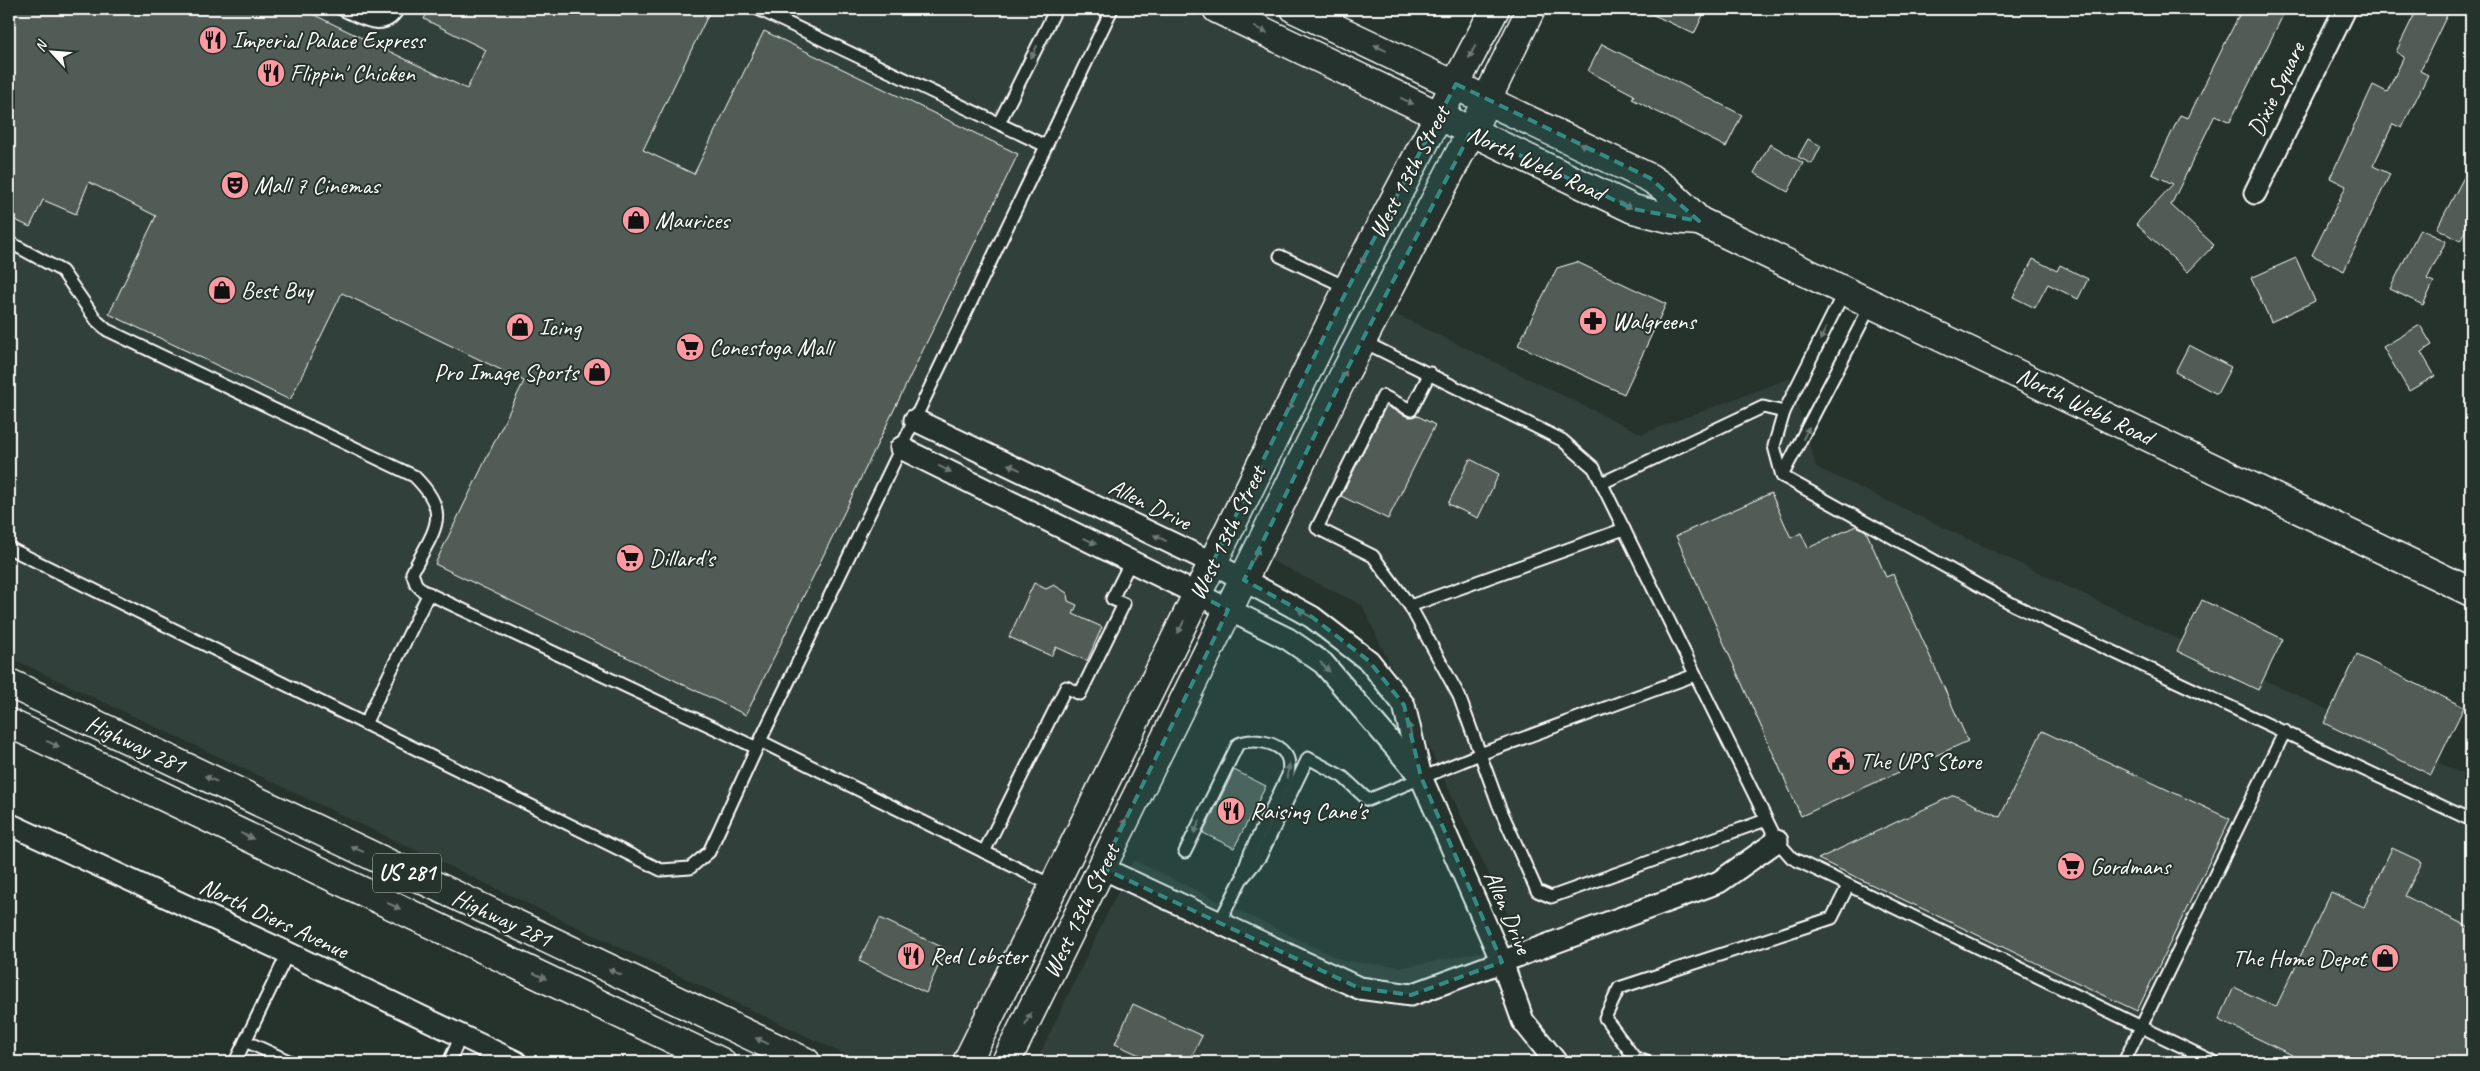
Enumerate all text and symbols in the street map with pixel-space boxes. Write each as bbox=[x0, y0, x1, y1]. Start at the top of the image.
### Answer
restaurant icon: Imperial Palace Express bbox=[198, 25, 228, 55]
place label: Imperial Palace Express bbox=[232, 25, 427, 55]
one-way arrow bbox=[1254, 26, 1268, 34]
north arrow bbox=[28, 28, 78, 78]
street label: Dixie Square bbox=[2240, 35, 2313, 141]
text: N bbox=[31, 37, 51, 54]
one-way arrow bbox=[1373, 44, 1387, 52]
one-way arrow bbox=[1030, 45, 1038, 60]
one-way arrow bbox=[1468, 45, 1476, 59]
restaurant icon: Flippin' Chicken bbox=[256, 58, 286, 88]
place label: Flippin' Chicken bbox=[290, 58, 416, 88]
one-way arrow bbox=[1400, 98, 1414, 106]
street label: West 13th Street bbox=[1362, 99, 1457, 243]
street label: North Webb Road bbox=[1463, 118, 1613, 209]
one-way arrow bbox=[1579, 143, 1593, 151]
theatre icon: Mall 7 Cinemas bbox=[220, 170, 250, 200]
place label: Mall 7 Cinemas bbox=[254, 170, 381, 200]
one-way arrow bbox=[1618, 201, 1632, 209]
shop icon: Maurices bbox=[621, 205, 651, 235]
place label: Maurices bbox=[655, 205, 731, 235]
one-way arrow bbox=[1360, 250, 1368, 265]
shop icon: Best Buy bbox=[207, 275, 237, 305]
place label: Best Buy bbox=[241, 275, 314, 305]
pharmacy icon: Walgreens bbox=[1578, 306, 1608, 336]
place label: Walgreens bbox=[1612, 306, 1697, 336]
shop icon: Icing bbox=[505, 312, 535, 342]
place label: Icing bbox=[539, 312, 582, 342]
one-way arrow bbox=[1819, 327, 1827, 341]
supermarket icon: Conestoga Mall bbox=[675, 332, 705, 362]
place label: Conestoga Mall bbox=[709, 332, 836, 362]
place label: Pro Image Sports bbox=[434, 357, 581, 387]
shop icon: Pro Image Sports bbox=[582, 357, 612, 387]
street label: North Webb Road bbox=[2012, 360, 2161, 453]
one-way arrow bbox=[1339, 370, 1347, 384]
one-way arrow bbox=[1288, 396, 1296, 410]
one-way arrow bbox=[1802, 426, 1810, 440]
street label: West 13th Street bbox=[1182, 459, 1273, 605]
one-way arrow bbox=[1007, 463, 1021, 471]
one-way arrow bbox=[938, 466, 952, 474]
street label: Allen Drive bbox=[1104, 471, 1198, 538]
one-way arrow bbox=[1153, 534, 1167, 542]
one-way arrow bbox=[1083, 538, 1097, 546]
supermarket icon: Dillard's bbox=[615, 543, 645, 573]
place label: Dillard's bbox=[649, 543, 717, 573]
one-way arrow bbox=[1252, 547, 1260, 561]
one-way arrow bbox=[1297, 609, 1311, 617]
one-way arrow bbox=[1176, 620, 1184, 634]
one-way arrow bbox=[1319, 661, 1331, 673]
street label: Highway 281 bbox=[82, 708, 191, 781]
one-way arrow bbox=[1406, 722, 1414, 737]
one-way arrow bbox=[46, 740, 60, 748]
public building icon: The UPS Store bbox=[1826, 746, 1856, 776]
place label: The UPS Store bbox=[1860, 746, 1983, 776]
one-way arrow bbox=[1284, 763, 1292, 779]
one-way arrow bbox=[204, 775, 218, 783]
restaurant icon: Raising Cane's bbox=[1216, 796, 1246, 826]
place label: Raising Cane's bbox=[1250, 796, 1370, 826]
one-way arrow bbox=[1118, 818, 1127, 833]
one-way arrow bbox=[1193, 820, 1201, 834]
one-way arrow bbox=[240, 832, 254, 840]
street label: West 13th Street bbox=[1036, 837, 1127, 983]
one-way arrow bbox=[350, 845, 365, 853]
supermarket icon: Gordmans bbox=[2056, 851, 2086, 881]
place label: Gordmans bbox=[2090, 851, 2172, 881]
road number: US 281 bbox=[373, 854, 441, 892]
street label: Allen Drive bbox=[1477, 866, 1540, 960]
street label: North Diers Avenue bbox=[195, 871, 355, 966]
street label: Highway 281 bbox=[448, 882, 557, 955]
one-way arrow bbox=[386, 902, 401, 910]
restaurant icon: Red Lobster bbox=[896, 941, 926, 971]
place label: Red Lobster bbox=[930, 941, 1030, 971]
place label: The Home Depot bbox=[2232, 943, 2368, 973]
shop icon: The Home Depot bbox=[2370, 943, 2400, 973]
one-way arrow bbox=[608, 967, 622, 975]
one-way arrow bbox=[533, 972, 547, 980]
one-way arrow bbox=[1024, 1011, 1032, 1026]
one-way arrow bbox=[754, 1037, 769, 1046]

